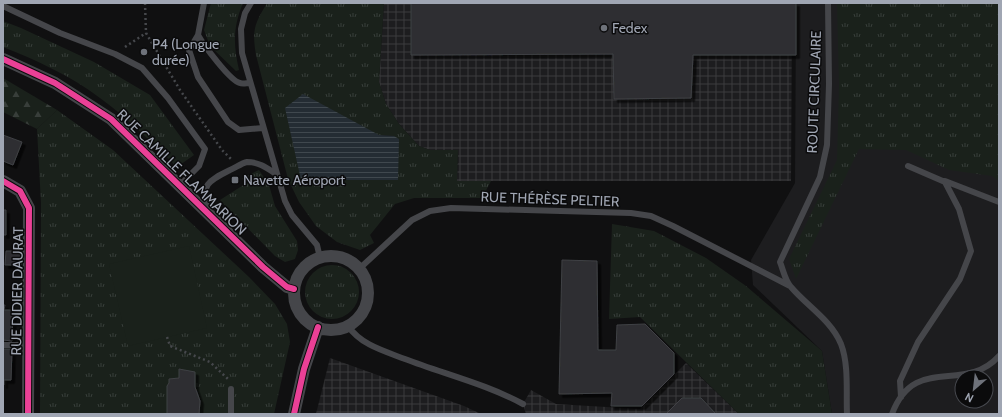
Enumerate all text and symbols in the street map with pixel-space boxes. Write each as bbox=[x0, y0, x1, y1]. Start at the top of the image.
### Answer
place label: Fedex bbox=[612, 19, 648, 37]
marker: Fedex bbox=[599, 23, 609, 33]
street label: ROUTE CIRCULAIRE bbox=[803, 30, 825, 154]
place label: P4 (Longue durée) bbox=[152, 35, 219, 69]
marker: P4 (Longue durée) bbox=[139, 47, 149, 57]
street label: RUE CAMILLE FLAMMARION bbox=[113, 105, 251, 239]
place label: Navette Aéroport bbox=[243, 171, 345, 189]
marker: Navette Aéroport bbox=[230, 175, 240, 185]
street label: RUE THÉRÈSE PELTIER bbox=[480, 188, 620, 210]
street label: RUE DIDIER DAURAT bbox=[7, 226, 27, 355]
north arrow bbox=[954, 369, 994, 409]
text: N bbox=[963, 390, 976, 406]

